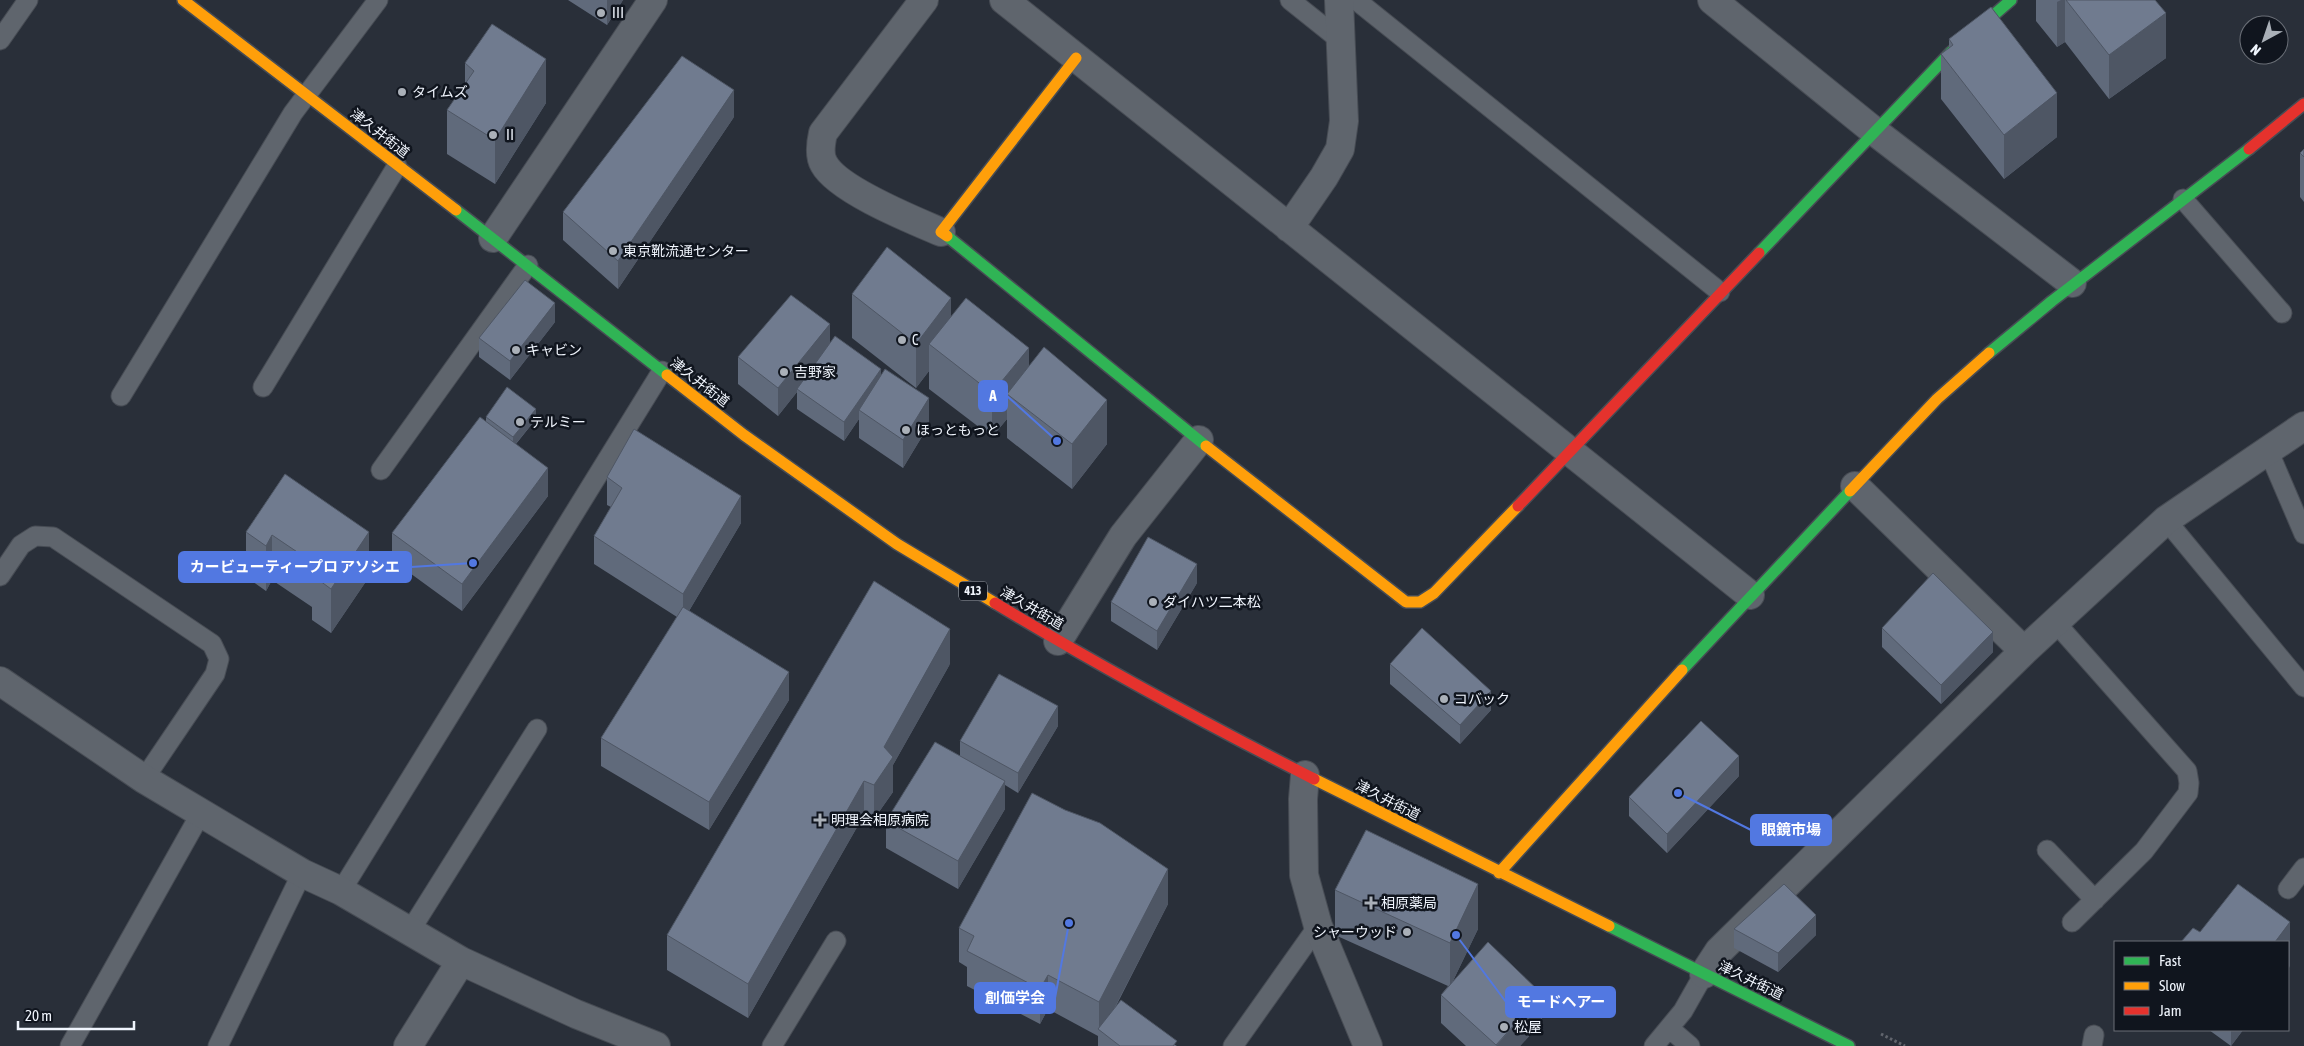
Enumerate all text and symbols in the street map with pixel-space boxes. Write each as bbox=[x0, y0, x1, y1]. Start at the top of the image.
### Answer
place label: Ⅲ bbox=[611, 5, 625, 21]
marker: Ⅲ bbox=[595, 7, 607, 19]
north arrow bbox=[2239, 15, 2289, 65]
text: N bbox=[2247, 41, 2264, 59]
place label: タイムズ bbox=[412, 84, 468, 100]
marker: タイムズ bbox=[396, 86, 408, 98]
street label: 津久井街道 bbox=[347, 105, 413, 161]
place label: Ⅱ bbox=[503, 127, 517, 143]
marker: Ⅱ bbox=[487, 129, 499, 141]
place label: 東京靴流通センター bbox=[623, 243, 749, 259]
marker: 東京靴流通センター bbox=[607, 245, 619, 257]
place label: C bbox=[912, 332, 919, 348]
marker: C bbox=[896, 334, 908, 346]
place label: キャビン bbox=[526, 342, 582, 358]
marker: キャビン bbox=[510, 344, 522, 356]
street label: 津久井街道 bbox=[667, 354, 733, 410]
place label: 吉野家 bbox=[794, 364, 836, 380]
marker: 吉野家 bbox=[778, 366, 790, 378]
callout: A bbox=[979, 381, 1007, 411]
text: A bbox=[988, 387, 997, 404]
place label: テルミー bbox=[530, 414, 586, 430]
marker: テルミー bbox=[514, 416, 526, 428]
place label: ほっともっと bbox=[916, 422, 1000, 438]
marker: ほっともっと bbox=[900, 424, 912, 436]
callout: カービューティープロ アソシエ bbox=[179, 552, 411, 582]
text: カービューティープロ アソシエ bbox=[190, 558, 400, 575]
road number: 413 bbox=[959, 582, 987, 600]
street label: 津久井街道 bbox=[998, 584, 1066, 632]
place label: ダイハツ二本松 bbox=[1163, 594, 1261, 610]
marker: ダイハツ二本松 bbox=[1147, 596, 1159, 608]
place label: コバック bbox=[1454, 691, 1510, 707]
marker: コバック bbox=[1438, 693, 1450, 705]
street label: 津久井街道 bbox=[1353, 777, 1423, 823]
place label: 明理会相原病院 bbox=[831, 812, 929, 828]
marker: 明理会相原病院 bbox=[813, 813, 827, 827]
callout: 眼鏡市場 bbox=[1751, 815, 1831, 845]
text: 眼鏡市場 bbox=[1761, 821, 1821, 838]
place label: 相原薬局 bbox=[1381, 895, 1437, 911]
marker: 相原薬局 bbox=[1365, 897, 1377, 909]
place label: シャーウッド bbox=[1313, 924, 1397, 940]
marker: シャーウッド bbox=[1401, 926, 1413, 938]
legend bbox=[2114, 941, 2289, 1031]
text: Fast bbox=[2159, 952, 2181, 969]
street label: 津久井街道 bbox=[1716, 957, 1786, 1003]
text: Slow bbox=[2159, 977, 2185, 994]
callout: 創価学会 bbox=[975, 983, 1055, 1013]
callout: モードヘアー bbox=[1506, 987, 1615, 1017]
text: 創価学会 bbox=[985, 989, 1045, 1006]
text: モードヘアー bbox=[1516, 993, 1606, 1010]
scale bar bbox=[18, 998, 134, 1030]
text: Jam bbox=[2159, 1002, 2182, 1019]
text: 20 m bbox=[25, 1007, 52, 1024]
place label: 松屋 bbox=[1514, 1019, 1542, 1035]
marker: 松屋 bbox=[1498, 1021, 1510, 1033]

